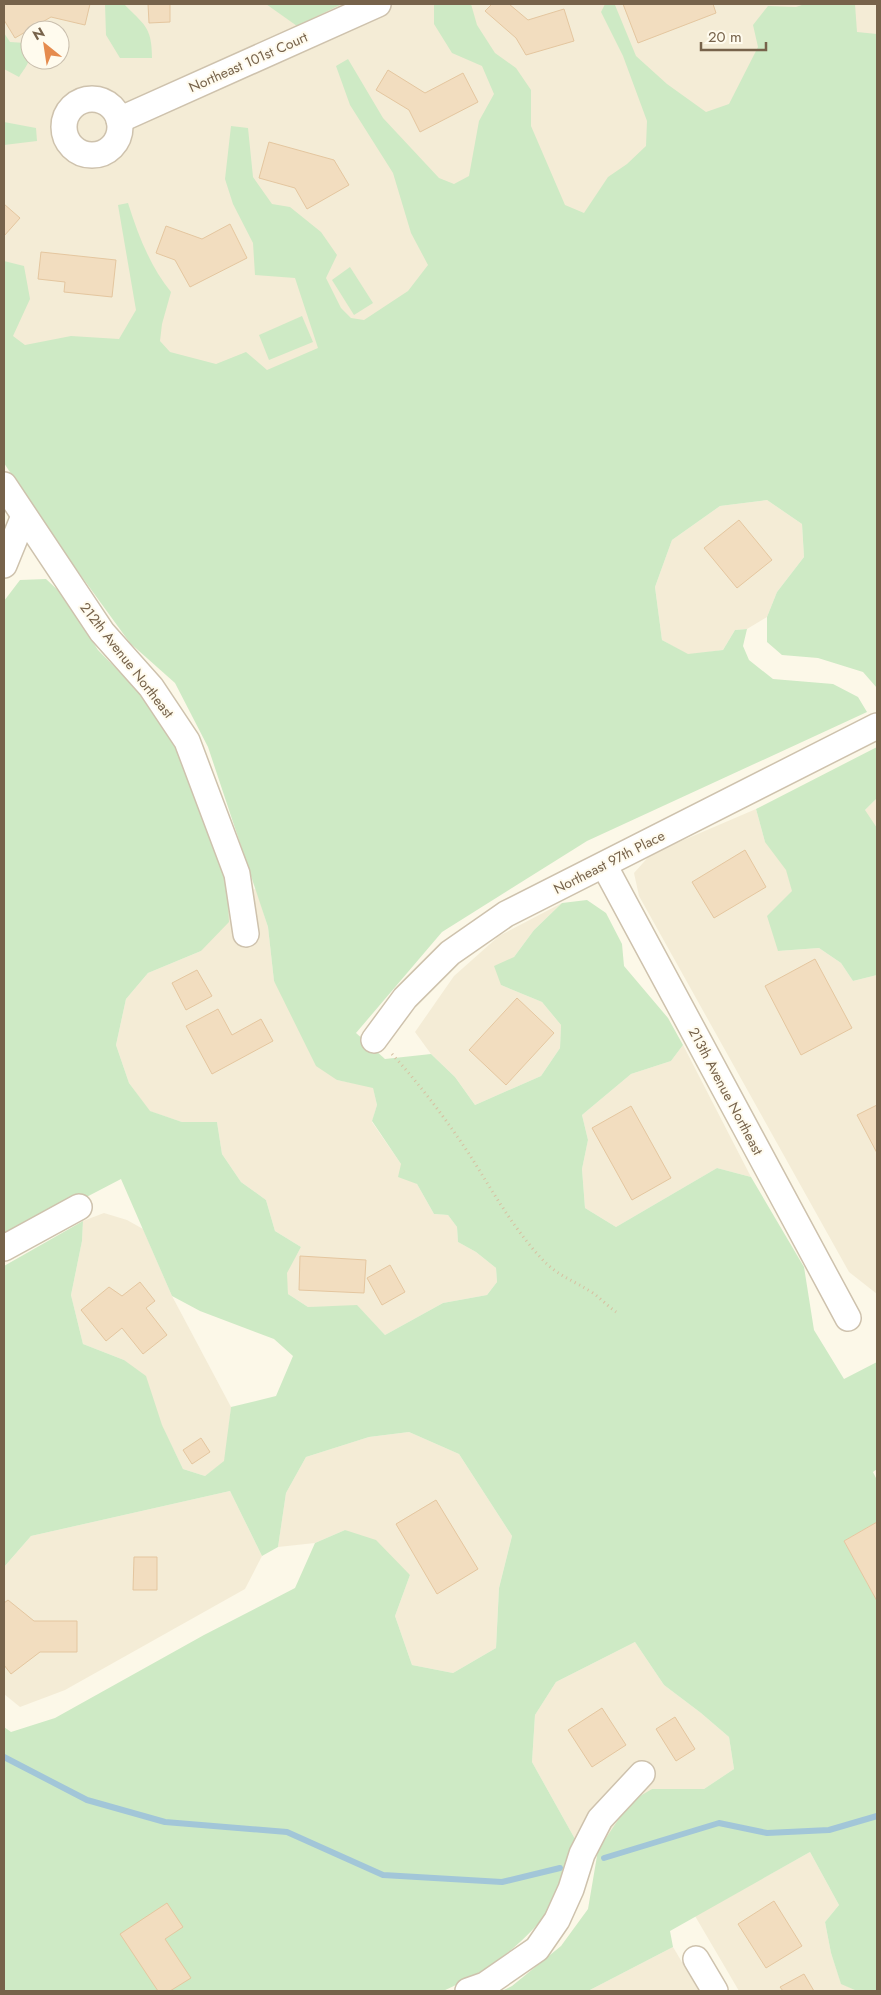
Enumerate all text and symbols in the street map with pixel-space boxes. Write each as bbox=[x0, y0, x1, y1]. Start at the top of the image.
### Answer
north arrow bbox=[20, 20, 70, 70]
scale bar bbox=[701, 20, 766, 52]
text: N bbox=[29, 22, 48, 45]
text: 20 m bbox=[708, 26, 742, 48]
street label: Northeast 101st Court bbox=[185, 27, 311, 97]
street label: 212th Avenue Northeast bbox=[75, 598, 179, 723]
street label: Northeast 97th Place bbox=[550, 825, 668, 899]
street label: 213th Avenue Northeast bbox=[684, 1024, 768, 1159]

